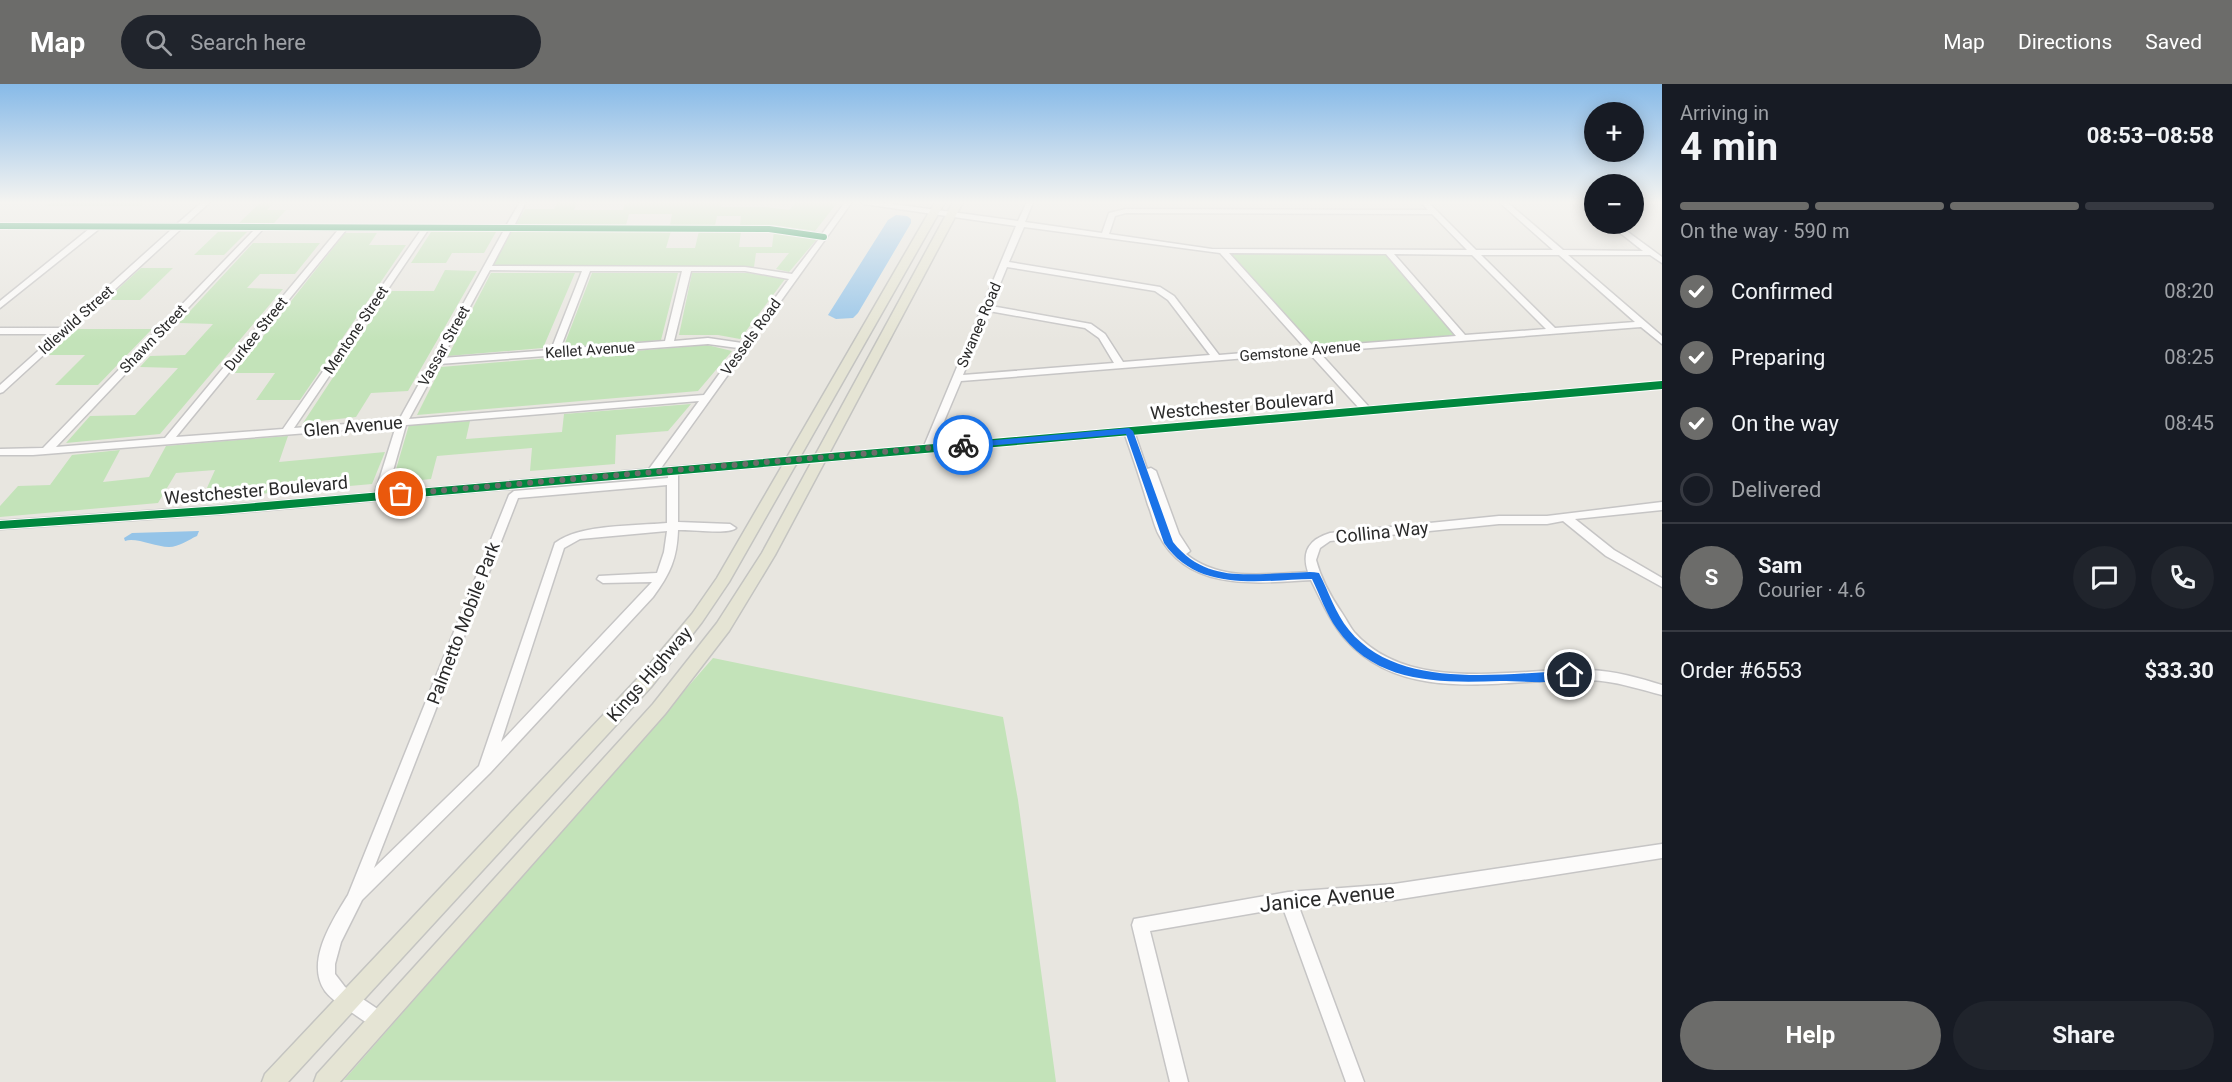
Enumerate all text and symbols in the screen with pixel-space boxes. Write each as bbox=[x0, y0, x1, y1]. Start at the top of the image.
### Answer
search box bbox=[121, 15, 541, 69]
text: Map bbox=[30, 26, 85, 59]
icon: search bbox=[142, 26, 175, 59]
text: Search here bbox=[190, 30, 306, 55]
text: Map bbox=[1943, 30, 1985, 54]
text: Directions bbox=[2018, 30, 2112, 54]
text: Saved bbox=[2145, 30, 2202, 54]
text: Arriving in bbox=[1680, 101, 1769, 125]
map controls bbox=[1584, 102, 1644, 234]
button: + bbox=[1584, 102, 1644, 162]
text: 08:53–08:58 bbox=[2087, 123, 2214, 148]
text: 4 min bbox=[1680, 124, 1778, 170]
button: − bbox=[1584, 174, 1644, 234]
text: On the way · 590 m bbox=[1680, 219, 1849, 243]
icon: check bbox=[1680, 275, 1713, 308]
text: Confirmed bbox=[1731, 279, 1833, 304]
text: 08:20 bbox=[2164, 279, 2214, 303]
street label: Swanee Road bbox=[953, 280, 1005, 370]
street label: Idlewild Street bbox=[35, 282, 117, 358]
street label: Mentone Street bbox=[320, 283, 392, 377]
street label: Durkee Street bbox=[221, 293, 291, 375]
street label: Vessels Road bbox=[717, 295, 785, 379]
street label: Shawn Street bbox=[116, 301, 190, 377]
street label: Vassar Street bbox=[414, 302, 474, 389]
street label: Gemstone Avenue bbox=[1239, 337, 1361, 365]
street label: Kellet Avenue bbox=[544, 338, 636, 362]
icon: check bbox=[1680, 341, 1713, 374]
text: Preparing bbox=[1731, 345, 1825, 370]
text: 08:25 bbox=[2164, 345, 2214, 369]
street label: Westchester Boulevard bbox=[1149, 387, 1335, 423]
icon: check bbox=[1680, 407, 1713, 440]
street label: Glen Avenue bbox=[303, 411, 403, 441]
text: On the way bbox=[1731, 411, 1839, 436]
text: 08:45 bbox=[2164, 411, 2214, 435]
courier bbox=[933, 415, 993, 475]
icon: bike bbox=[947, 429, 980, 462]
pin bbox=[375, 468, 426, 519]
street label: Westchester Boulevard bbox=[163, 472, 349, 508]
icon: bag bbox=[384, 477, 417, 510]
text: Delivered bbox=[1731, 477, 1821, 502]
street label: Collina Way bbox=[1335, 517, 1430, 547]
street label: Palmetto Mobile Park bbox=[422, 538, 504, 707]
button: chat bbox=[2073, 546, 2136, 609]
button: phone bbox=[2151, 546, 2214, 609]
text: Sam bbox=[1758, 553, 1802, 578]
text: S bbox=[1705, 565, 1718, 590]
text: Courier · 4.6 bbox=[1758, 578, 1865, 602]
street label: Kings Highway bbox=[602, 622, 696, 726]
pin bbox=[1544, 649, 1595, 700]
icon: home bbox=[1553, 658, 1586, 691]
text: Order #6553 bbox=[1680, 658, 1802, 683]
text: $33.30 bbox=[2145, 658, 2214, 683]
street label: Janice Avenue bbox=[1258, 879, 1396, 917]
button: Help bbox=[1680, 1001, 1941, 1070]
button: Share bbox=[1953, 1001, 2214, 1070]

